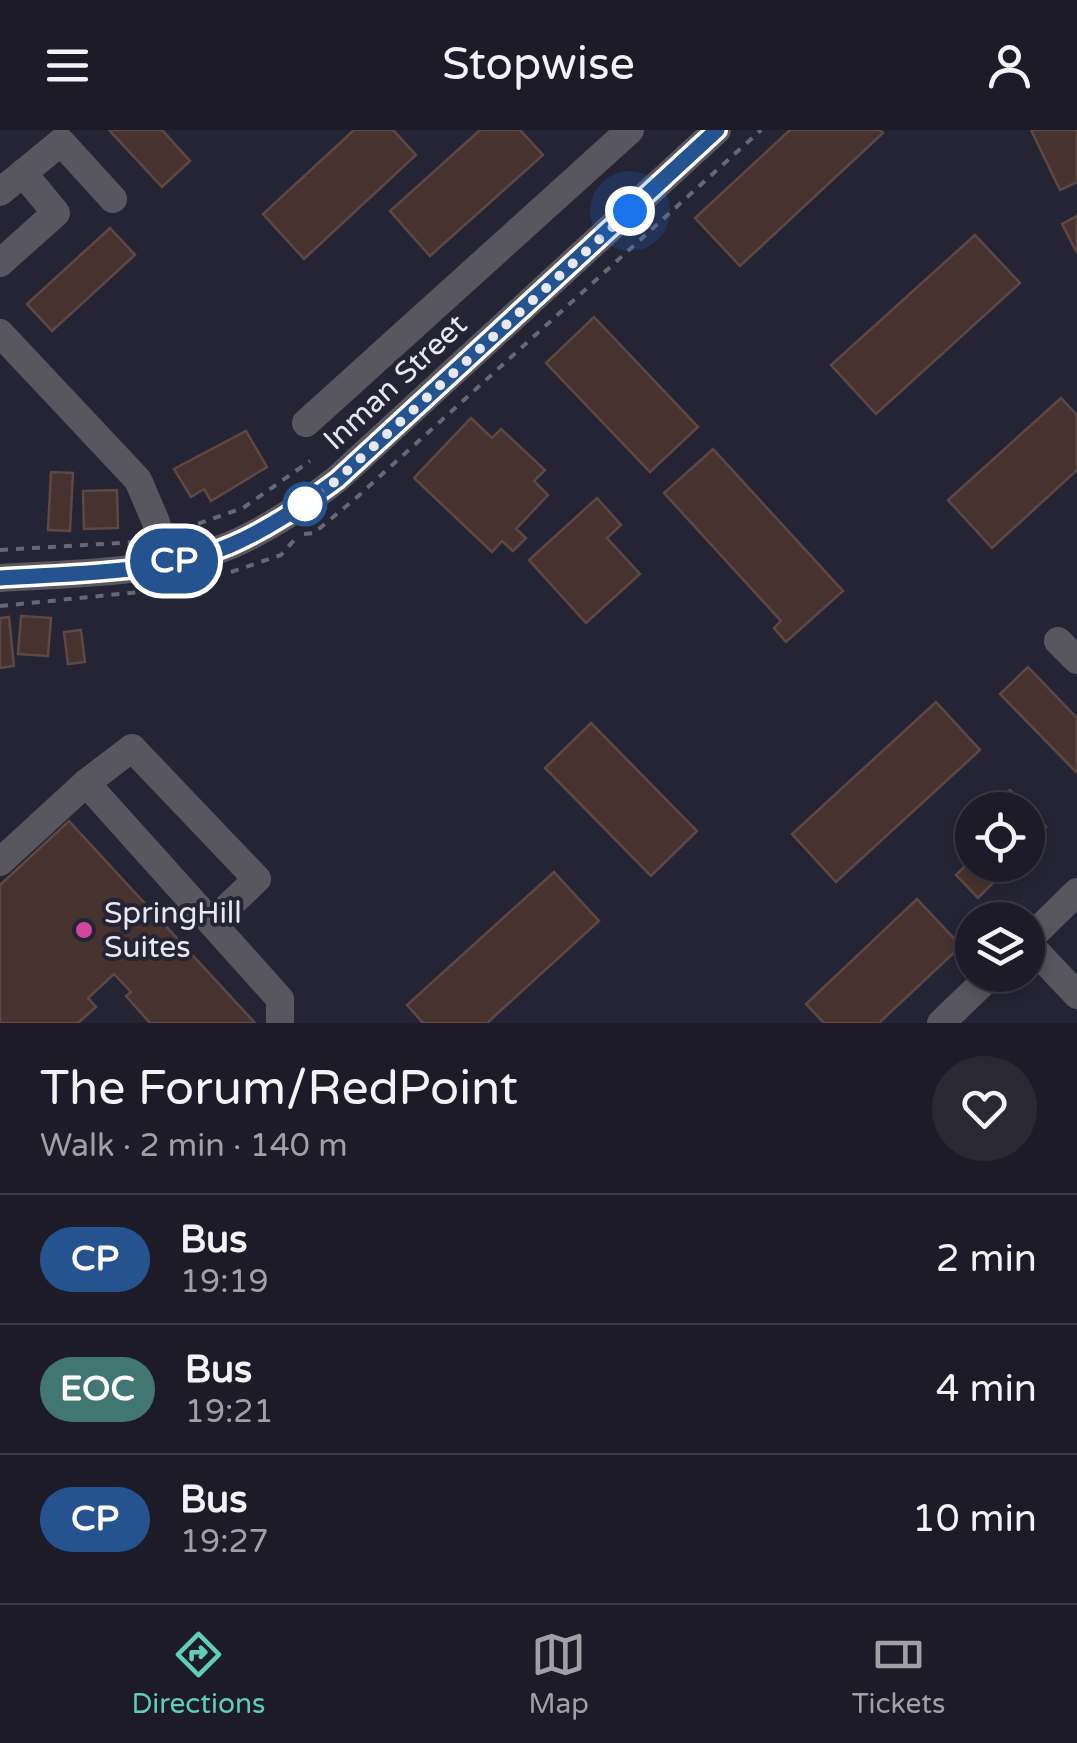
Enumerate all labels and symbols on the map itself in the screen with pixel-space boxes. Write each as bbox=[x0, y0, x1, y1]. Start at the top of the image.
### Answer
your location bbox=[605, 186, 655, 236]
street label: Inman Street bbox=[316, 307, 475, 458]
unlabelled marker bbox=[284, 483, 326, 525]
line badge: CP bbox=[129, 528, 219, 594]
place label: SpringHill Suites bbox=[104, 895, 242, 966]
marker: SpringHill Suites bbox=[73, 919, 95, 941]

